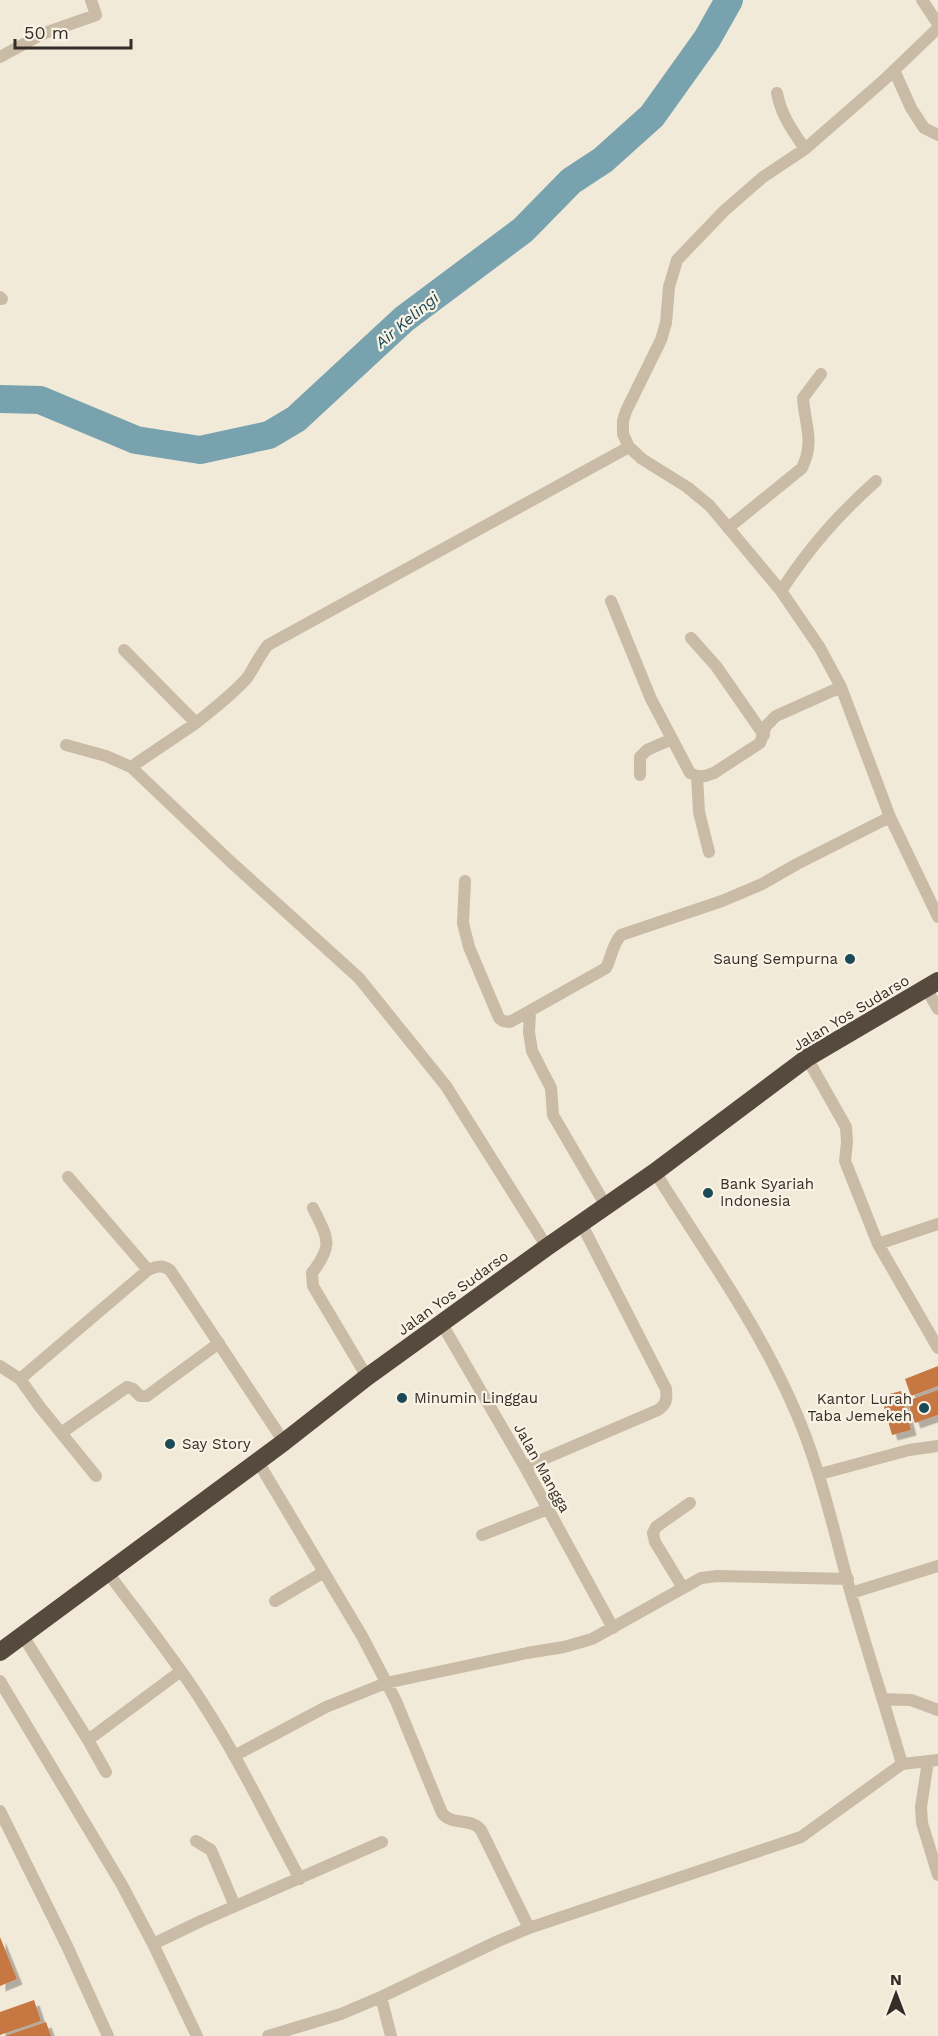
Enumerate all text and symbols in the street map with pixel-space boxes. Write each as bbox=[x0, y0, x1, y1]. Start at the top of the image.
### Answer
scale bar bbox=[15, 12, 130, 50]
text: 50 m bbox=[24, 22, 69, 43]
water label: Air Kelingi bbox=[371, 287, 443, 353]
place label: Saung Sempurna bbox=[713, 950, 839, 968]
marker: Saung Sempurna bbox=[843, 952, 857, 966]
street label: Jalan Yos Sudarso bbox=[790, 971, 912, 1055]
place label: Bank Syariah Indonesia bbox=[720, 1175, 814, 1210]
marker: Bank Syariah Indonesia bbox=[701, 1186, 715, 1200]
street label: Jalan Yos Sudarso bbox=[394, 1247, 512, 1339]
place label: Minumin Linggau bbox=[414, 1389, 538, 1407]
place label: Kantor Lurah Taba Jemekeh bbox=[808, 1390, 912, 1425]
marker: Minumin Linggau bbox=[395, 1391, 409, 1405]
marker: Kantor Lurah Taba Jemekeh bbox=[917, 1401, 931, 1415]
street label: Jalan Mangga bbox=[510, 1420, 574, 1516]
place label: Say Story bbox=[182, 1435, 251, 1453]
marker: Say Story bbox=[163, 1437, 177, 1451]
north arrow bbox=[866, 1964, 926, 2024]
text: N bbox=[890, 1970, 902, 1989]

